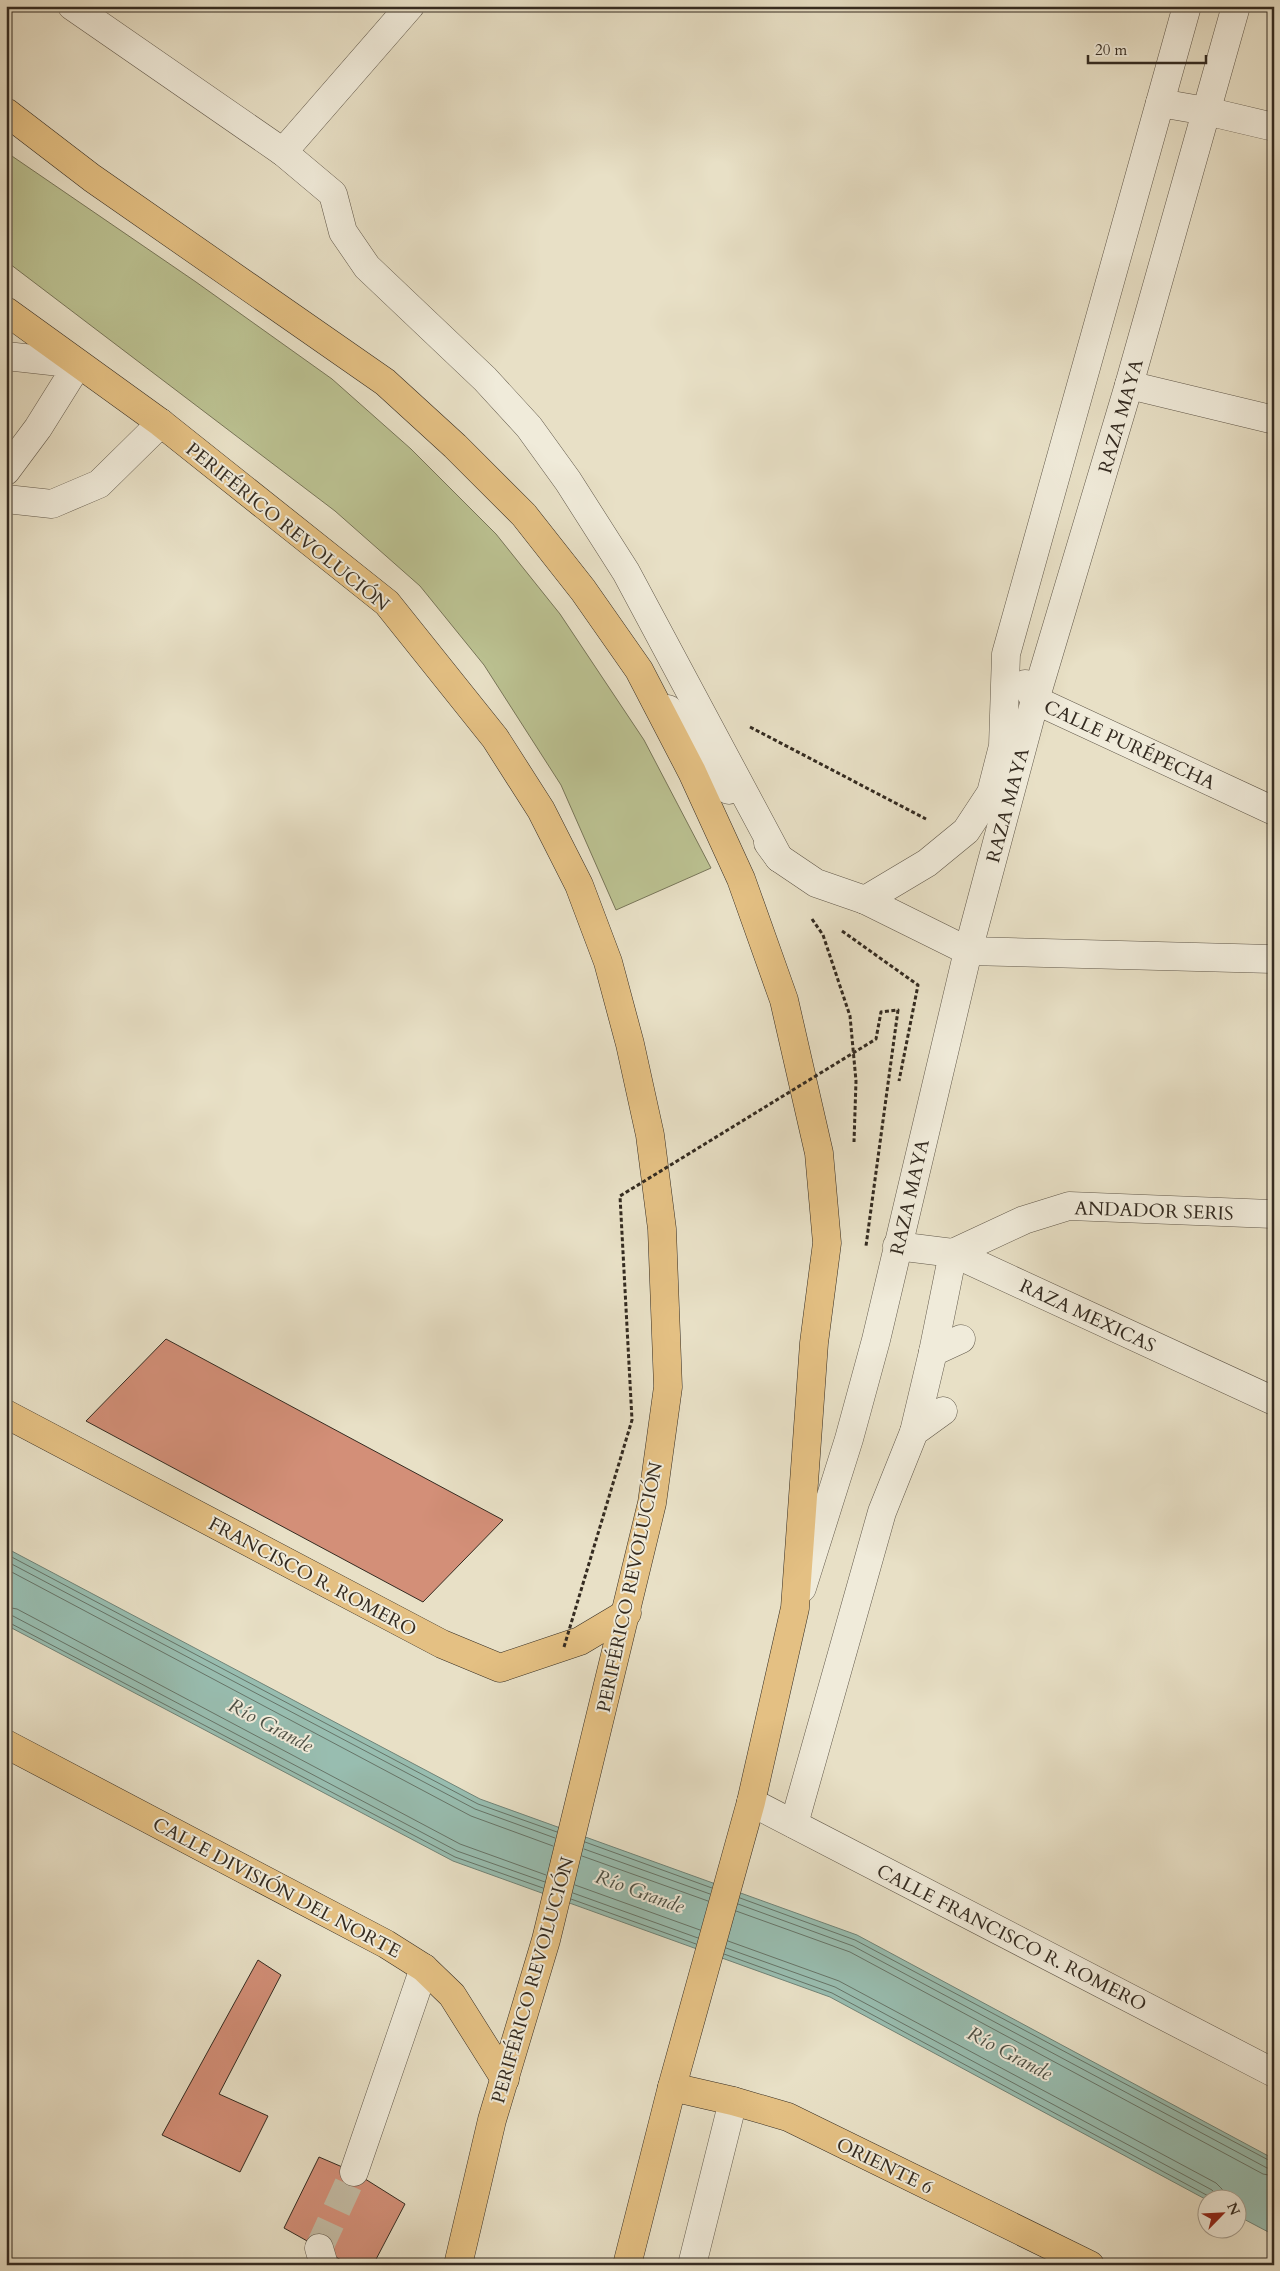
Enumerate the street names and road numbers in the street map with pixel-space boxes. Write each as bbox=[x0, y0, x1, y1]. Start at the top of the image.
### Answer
street label: RAZA MAYA bbox=[1092, 356, 1150, 477]
street label: PERIFÉRICO REVOLUCIÓN bbox=[180, 436, 395, 617]
street label: CALLE PURÉPECHA bbox=[1040, 694, 1220, 796]
street label: RAZA MAYA bbox=[980, 744, 1036, 866]
street label: RAZA MAYA bbox=[884, 1136, 936, 1258]
street label: ANDADOR SERIS bbox=[1074, 1195, 1234, 1227]
street label: RAZA MEXICAS bbox=[1015, 1273, 1160, 1359]
street label: PERIFÉRICO REVOLUCIÓN bbox=[590, 1459, 669, 1715]
street label: FRANCISCO R. ROMERO bbox=[204, 1511, 421, 1643]
street label: CALLE DIVISIÓN DEL NORTE bbox=[148, 1810, 406, 1965]
street label: PERIFÉRICO REVOLUCIÓN bbox=[484, 1854, 581, 2107]
street label: CALLE FRANCISCO R. ROMERO bbox=[872, 1858, 1151, 2018]
street label: ORIENTE 6 bbox=[832, 2131, 937, 2200]

